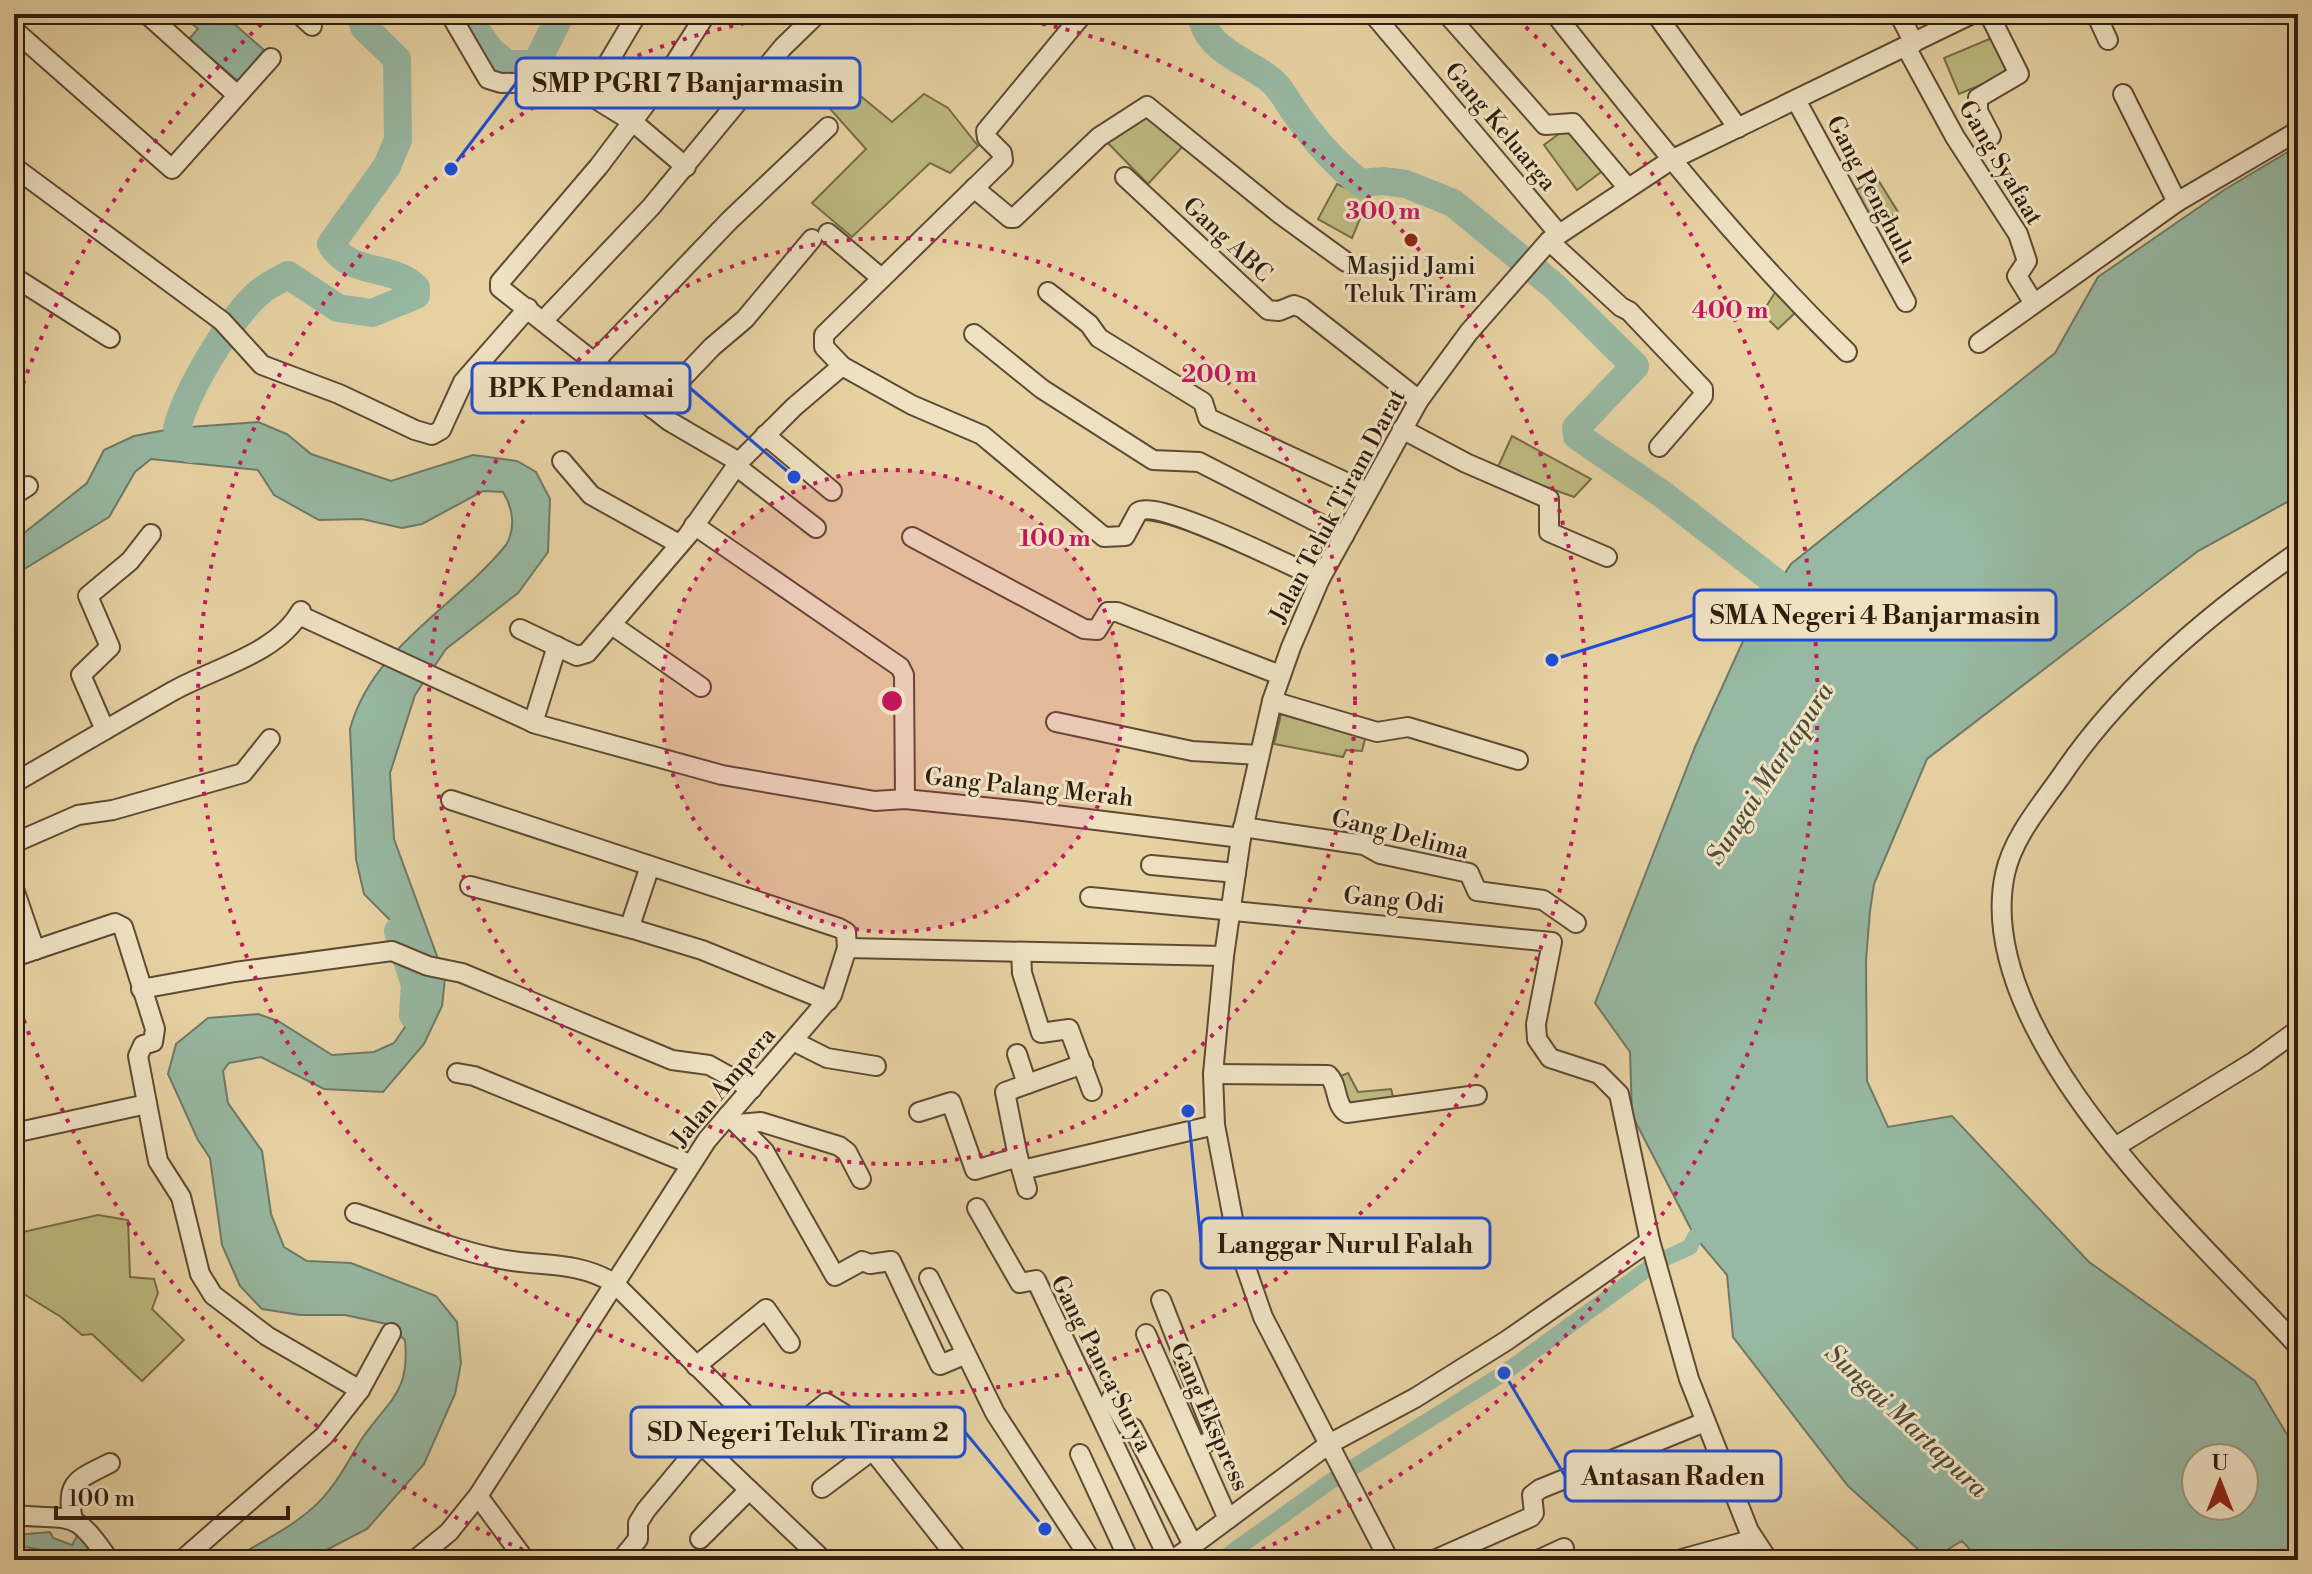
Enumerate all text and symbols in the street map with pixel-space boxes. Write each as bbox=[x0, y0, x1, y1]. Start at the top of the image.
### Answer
street label: Gang Keluarga bbox=[1437, 57, 1563, 198]
callout: SMP PGRI 7 Banjarmasin bbox=[516, 58, 860, 108]
text: SMP PGRI 7 Banjarmasin bbox=[532, 68, 844, 100]
street label: Gang Syafaat bbox=[1951, 95, 2049, 231]
street label: Gang Penghulu bbox=[1819, 111, 1923, 270]
street label: Gang ABC bbox=[1176, 191, 1278, 289]
text: 300 m bbox=[1345, 197, 1421, 227]
marker: Masjid Jami Teluk Tiram bbox=[1402, 231, 1420, 249]
place label: Masjid Jami Teluk Tiram bbox=[1344, 252, 1478, 310]
text: 400 m bbox=[1692, 296, 1768, 326]
text: 200 m bbox=[1181, 360, 1257, 390]
callout: BPK Pendamai bbox=[472, 363, 690, 413]
text: BPK Pendamai bbox=[488, 373, 674, 405]
street label: Jalan Teluk Tiram Darat bbox=[1263, 383, 1413, 629]
text: 100 m bbox=[1019, 524, 1091, 554]
callout: SMA Negeri 4 Banjarmasin bbox=[1694, 590, 2056, 640]
text: SMA Negeri 4 Banjarmasin bbox=[1710, 600, 2040, 632]
water label: Sungai Martapura bbox=[1699, 676, 1841, 871]
centre of rings bbox=[878, 687, 906, 715]
street label: Gang Palang Merah bbox=[923, 762, 1135, 814]
street label: Gang Delima bbox=[1328, 803, 1473, 867]
street label: Gang Odi bbox=[1342, 881, 1446, 921]
street label: Jalan Ampera bbox=[665, 1021, 783, 1154]
callout: Langgar Nurul Falah bbox=[1201, 1218, 1490, 1268]
text: Langgar Nurul Falah bbox=[1217, 1229, 1473, 1261]
street label: Gang Panca Surya bbox=[1043, 1270, 1159, 1458]
water label: Sungai Martapura bbox=[1818, 1337, 1994, 1505]
street label: Gang Ekspress bbox=[1163, 1338, 1255, 1496]
callout: SD Negeri Teluk Tiram 2 bbox=[631, 1407, 965, 1457]
text: SD Negeri Teluk Tiram 2 bbox=[647, 1417, 949, 1449]
north arrow bbox=[2180, 1442, 2260, 1522]
text: U bbox=[2211, 1450, 2229, 1477]
callout: Antasan Raden bbox=[1565, 1451, 1781, 1501]
text: Antasan Raden bbox=[1580, 1461, 1765, 1493]
scale bar bbox=[56, 1470, 288, 1520]
text: 100 m bbox=[68, 1484, 135, 1514]

